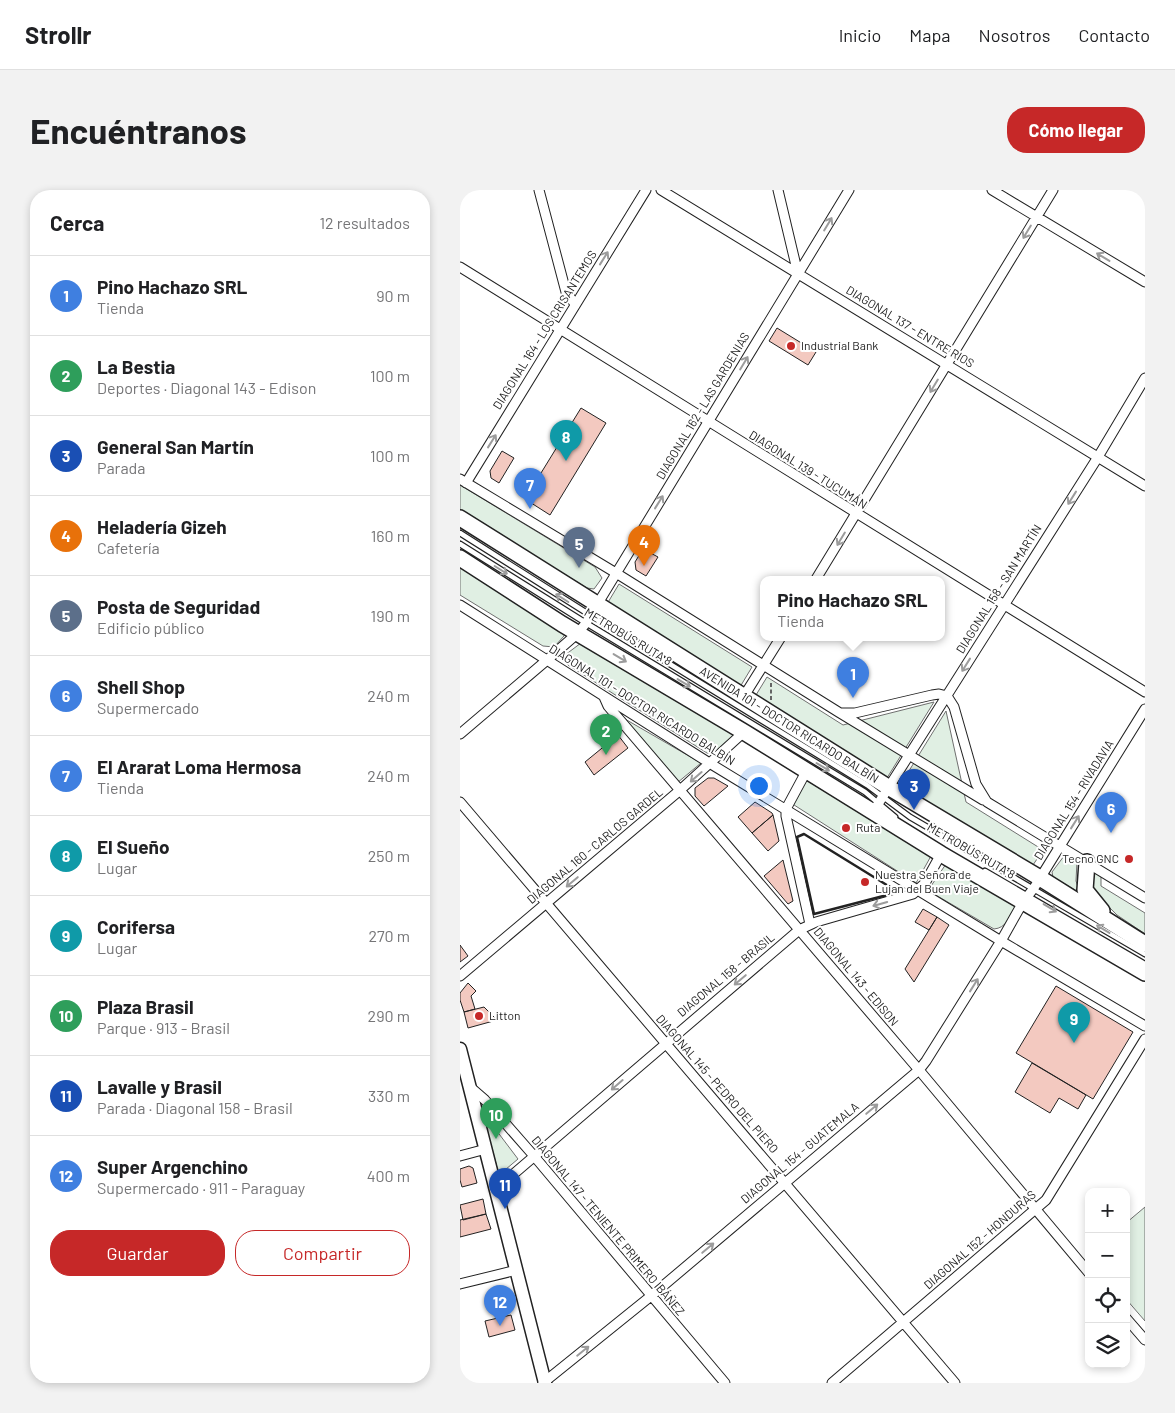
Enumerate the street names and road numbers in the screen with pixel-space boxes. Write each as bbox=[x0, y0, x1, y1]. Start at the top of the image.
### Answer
street label: DIAGONAL 164 - LOS CRISANTEMOS bbox=[489, 248, 599, 411]
street label: DIAGONAL 137 - ENTRE RIOS bbox=[844, 282, 977, 370]
street label: DIAGONAL 162 - LAS GARDENIAS bbox=[653, 330, 752, 481]
street label: DIAGONAL 139 - TUCUMÁN bbox=[747, 427, 870, 511]
street label: DIAGONAL 158 - SAN MARTÍN bbox=[953, 521, 1044, 655]
street label: METROBÚS RUTA 8 bbox=[582, 605, 675, 668]
street label: DIAGONAL 101 - DOCTOR RICARDO BALBÍN bbox=[547, 641, 738, 767]
street label: AVENIDA 101 - DOCTOR RICARDO BALBÍN bbox=[697, 664, 881, 786]
street label: DIAGONAL 154 - RIVADAVIA bbox=[1030, 737, 1116, 862]
street label: DIAGONAL 160 - CARLOS GARDEL bbox=[524, 784, 665, 906]
street label: METROBÚS RUTA 8 bbox=[925, 819, 1018, 881]
street label: DIAGONAL 143 - EDISON bbox=[812, 924, 902, 1028]
street label: DIAGONAL 158 - BRASIL bbox=[674, 929, 777, 1019]
street label: DIAGONAL 145 - PEDRO DEL PIERO bbox=[654, 1011, 782, 1155]
street label: DIAGONAL 154 - GUATEMALA bbox=[738, 1099, 861, 1206]
street label: DIAGONAL 147 - TENIENTE PRIMERO IBÁÑEZ bbox=[529, 1133, 688, 1318]
street label: DIAGONAL 152 - HONDURAS bbox=[921, 1187, 1038, 1292]

